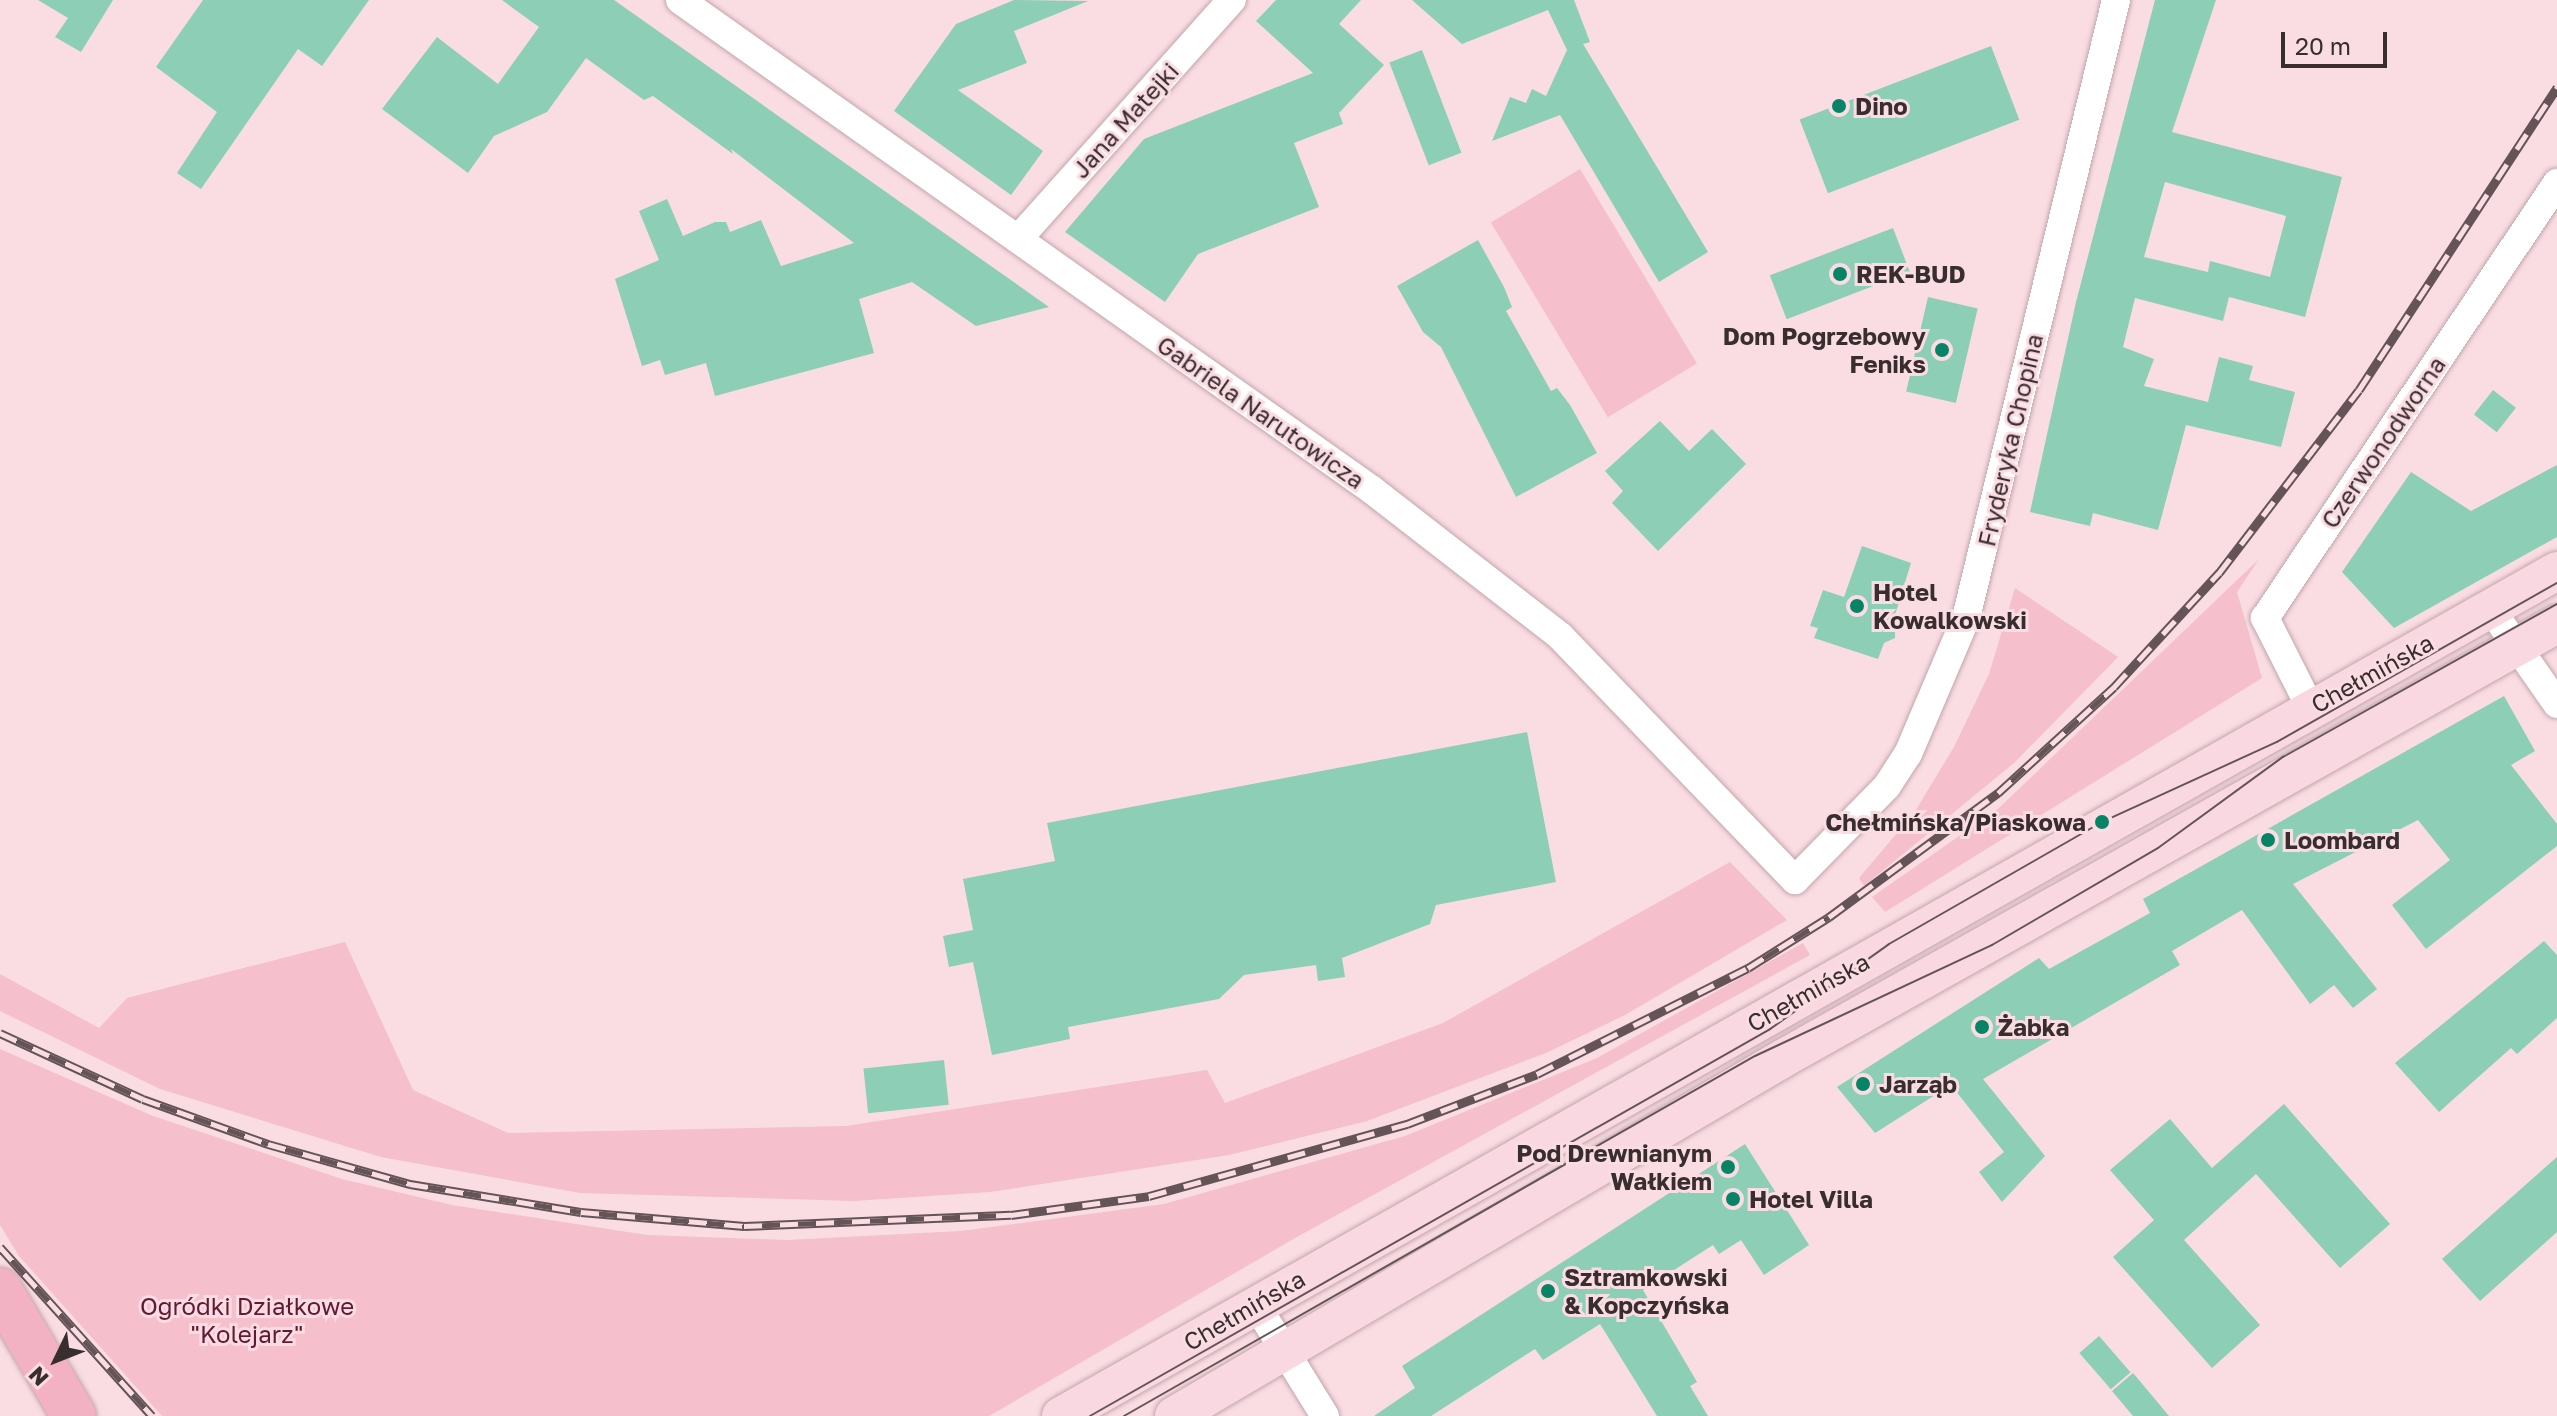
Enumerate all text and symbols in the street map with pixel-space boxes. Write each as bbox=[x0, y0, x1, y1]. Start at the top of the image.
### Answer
scale bar bbox=[2285, 16, 2391, 66]
text: 20 m bbox=[2295, 31, 2351, 60]
street label: Jana Matejki bbox=[1066, 56, 1184, 184]
place label: Dino bbox=[1855, 92, 1908, 120]
marker: Dino bbox=[1830, 97, 1848, 115]
place label: REK-BUD bbox=[1856, 260, 1966, 288]
marker: REK-BUD bbox=[1831, 265, 1849, 283]
place label: Dom Pogrzebowy Feniks bbox=[1723, 322, 1926, 378]
street label: Gabriela Narutowicza bbox=[1152, 330, 1370, 494]
street label: Fryderyka Chopina bbox=[1972, 331, 2048, 549]
marker: Dom Pogrzebowy Feniks bbox=[1933, 341, 1951, 359]
street label: Czerwonodworna bbox=[2315, 351, 2451, 533]
place label: Hotel Kowalkowski bbox=[1873, 578, 2027, 634]
marker: Hotel Kowalkowski bbox=[1848, 597, 1866, 615]
street label: Chełmińska bbox=[2306, 628, 2438, 718]
place label: Chełmińska/Piaskowa bbox=[1825, 808, 2086, 836]
marker: Chełmińska/Piaskowa bbox=[2093, 813, 2111, 831]
place label: Loombard bbox=[2284, 826, 2400, 854]
marker: Loombard bbox=[2259, 831, 2277, 849]
street label: Chełmińska bbox=[1742, 947, 1874, 1037]
place label: Żabka bbox=[1998, 1013, 2069, 1041]
marker: Żabka bbox=[1973, 1018, 1991, 1036]
place label: Jarząb bbox=[1879, 1070, 1957, 1098]
marker: Jarząb bbox=[1854, 1075, 1872, 1093]
place label: Pod Drewnianym Wałkiem bbox=[1516, 1139, 1712, 1195]
marker: Pod Drewnianym Wałkiem bbox=[1719, 1158, 1737, 1176]
place label: Hotel Villa bbox=[1749, 1185, 1873, 1213]
marker: Hotel Villa bbox=[1724, 1190, 1742, 1208]
place label: Sztramkowski & Kopczyńska bbox=[1564, 1263, 1729, 1319]
street label: Chełmińska bbox=[1178, 1264, 1310, 1356]
marker: Sztramkowski & Kopczyńska bbox=[1539, 1282, 1557, 1300]
park label: Ogródki Działkowe "Kolejarz" bbox=[140, 1292, 354, 1348]
north arrow bbox=[16, 1320, 96, 1400]
text: N bbox=[23, 1361, 54, 1392]

